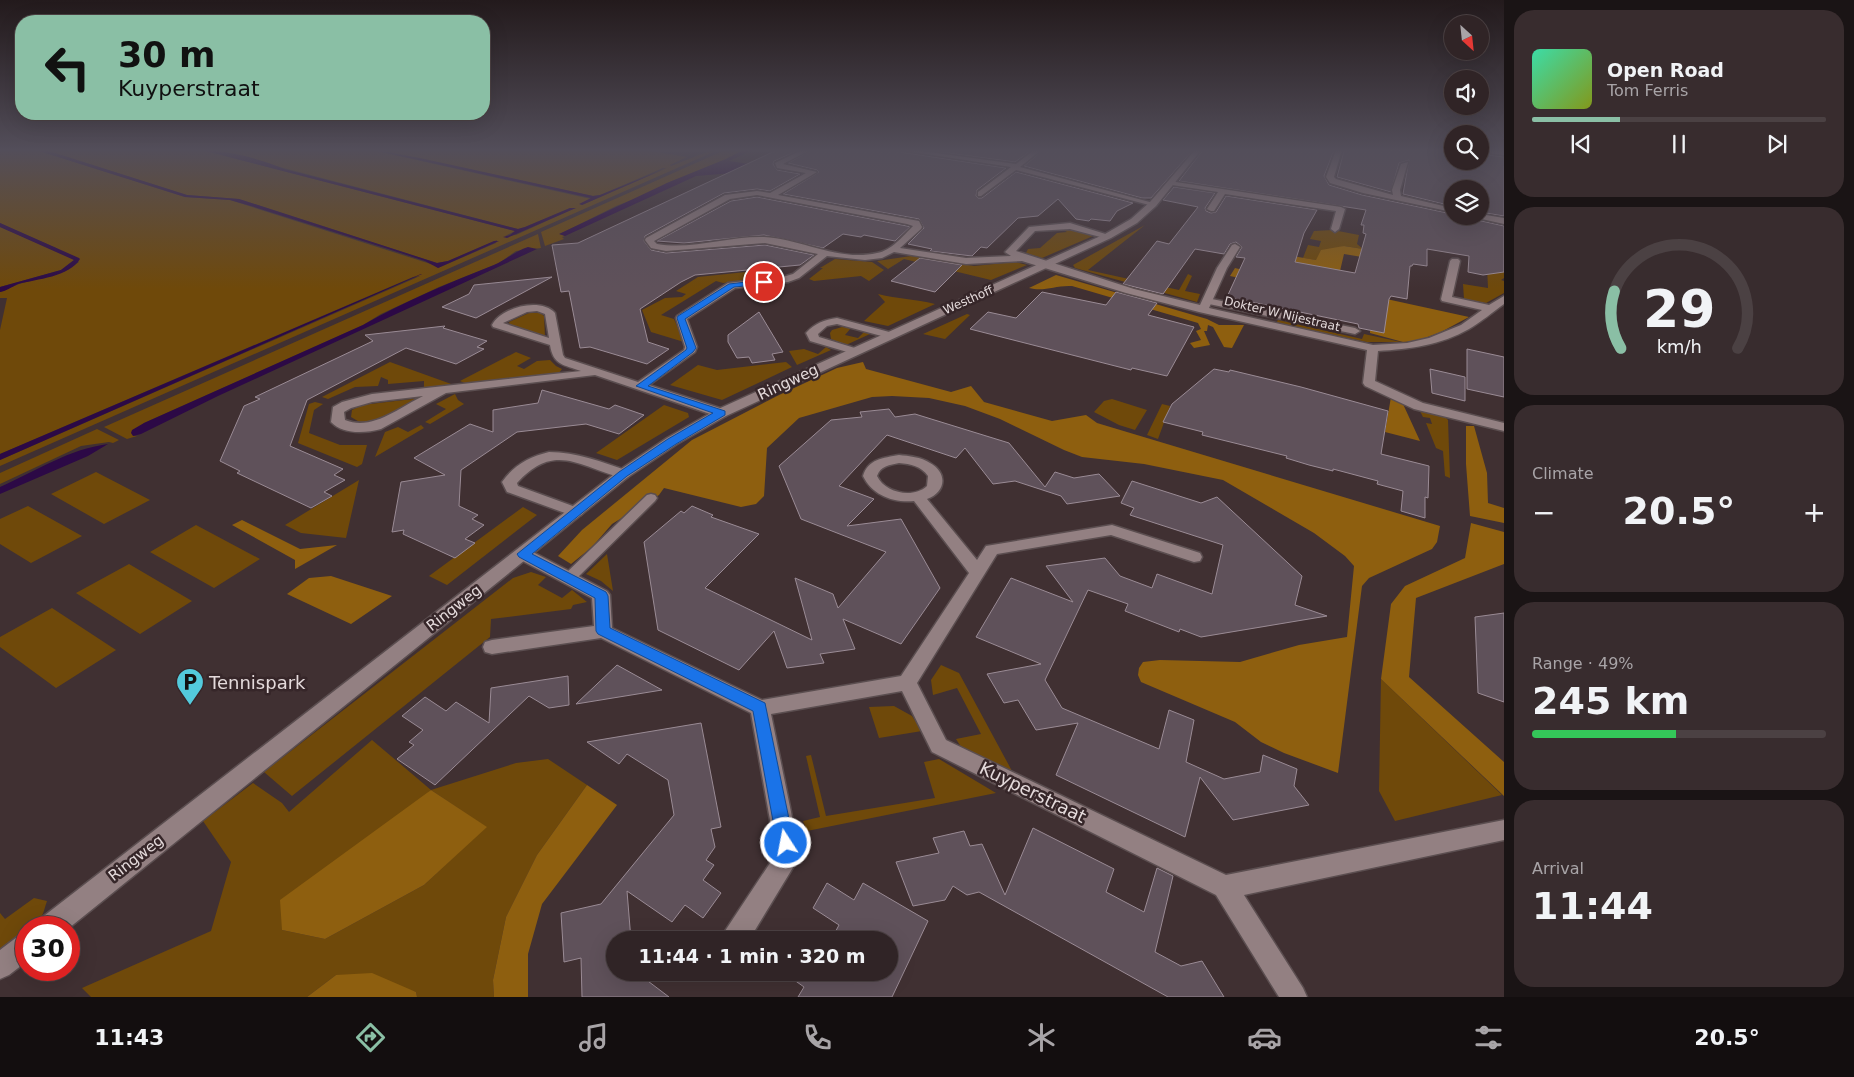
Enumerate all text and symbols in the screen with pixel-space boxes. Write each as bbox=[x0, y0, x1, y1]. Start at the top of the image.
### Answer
north arrow bbox=[1444, 15, 1489, 60]
map controls bbox=[1444, 15, 1489, 225]
icon: left bbox=[35, 35, 100, 100]
text: 30 m bbox=[118, 35, 215, 75]
text: Open Road bbox=[1607, 59, 1724, 81]
button: sound bbox=[1444, 70, 1489, 115]
text: Kuyperstraat bbox=[118, 76, 260, 101]
text: Tom Ferris bbox=[1607, 81, 1688, 100]
button: search bbox=[1444, 125, 1489, 170]
icon: previous bbox=[1567, 130, 1595, 158]
icon: pause bbox=[1665, 130, 1693, 158]
icon: next bbox=[1763, 130, 1791, 158]
button: layers bbox=[1444, 180, 1489, 225]
pin bbox=[743, 261, 785, 303]
icon: arrive bbox=[750, 268, 778, 296]
text: 29 bbox=[1643, 279, 1715, 339]
street label: Westhoff bbox=[941, 283, 996, 317]
street label: Dokter W Nijestraat bbox=[1223, 294, 1342, 334]
text: km/h bbox=[1656, 336, 1702, 357]
street label: Ringweg bbox=[755, 360, 821, 404]
text: Climate bbox=[1532, 464, 1594, 483]
text: 20.5° bbox=[1623, 489, 1735, 533]
text: − bbox=[1532, 496, 1555, 529]
text: + bbox=[1803, 496, 1826, 529]
street label: Ringweg bbox=[423, 581, 485, 635]
text: Range · 49% bbox=[1532, 654, 1634, 673]
parking icon: Tennispark bbox=[175, 667, 205, 706]
place label: Tennispark bbox=[208, 672, 306, 693]
text: 245 km bbox=[1532, 679, 1689, 723]
street label: Kuyperstraat bbox=[976, 757, 1090, 827]
position arrow bbox=[759, 816, 811, 868]
street label: Ringweg bbox=[105, 831, 167, 885]
text: Arrival bbox=[1532, 859, 1584, 878]
text: 11:44 bbox=[1532, 884, 1653, 928]
speed limit sign: 30 bbox=[15, 916, 80, 981]
text: 11:44 · 1 min · 320 m bbox=[638, 945, 866, 967]
icon: directions bbox=[353, 1020, 388, 1055]
icon: music bbox=[576, 1020, 611, 1055]
icon: phone bbox=[800, 1020, 835, 1055]
icon: climate bbox=[1024, 1020, 1059, 1055]
icon: car bbox=[1247, 1020, 1282, 1055]
icon: filters bbox=[1471, 1020, 1506, 1055]
text: 11:43 bbox=[94, 1025, 164, 1050]
text: 20.5° bbox=[1694, 1025, 1760, 1050]

